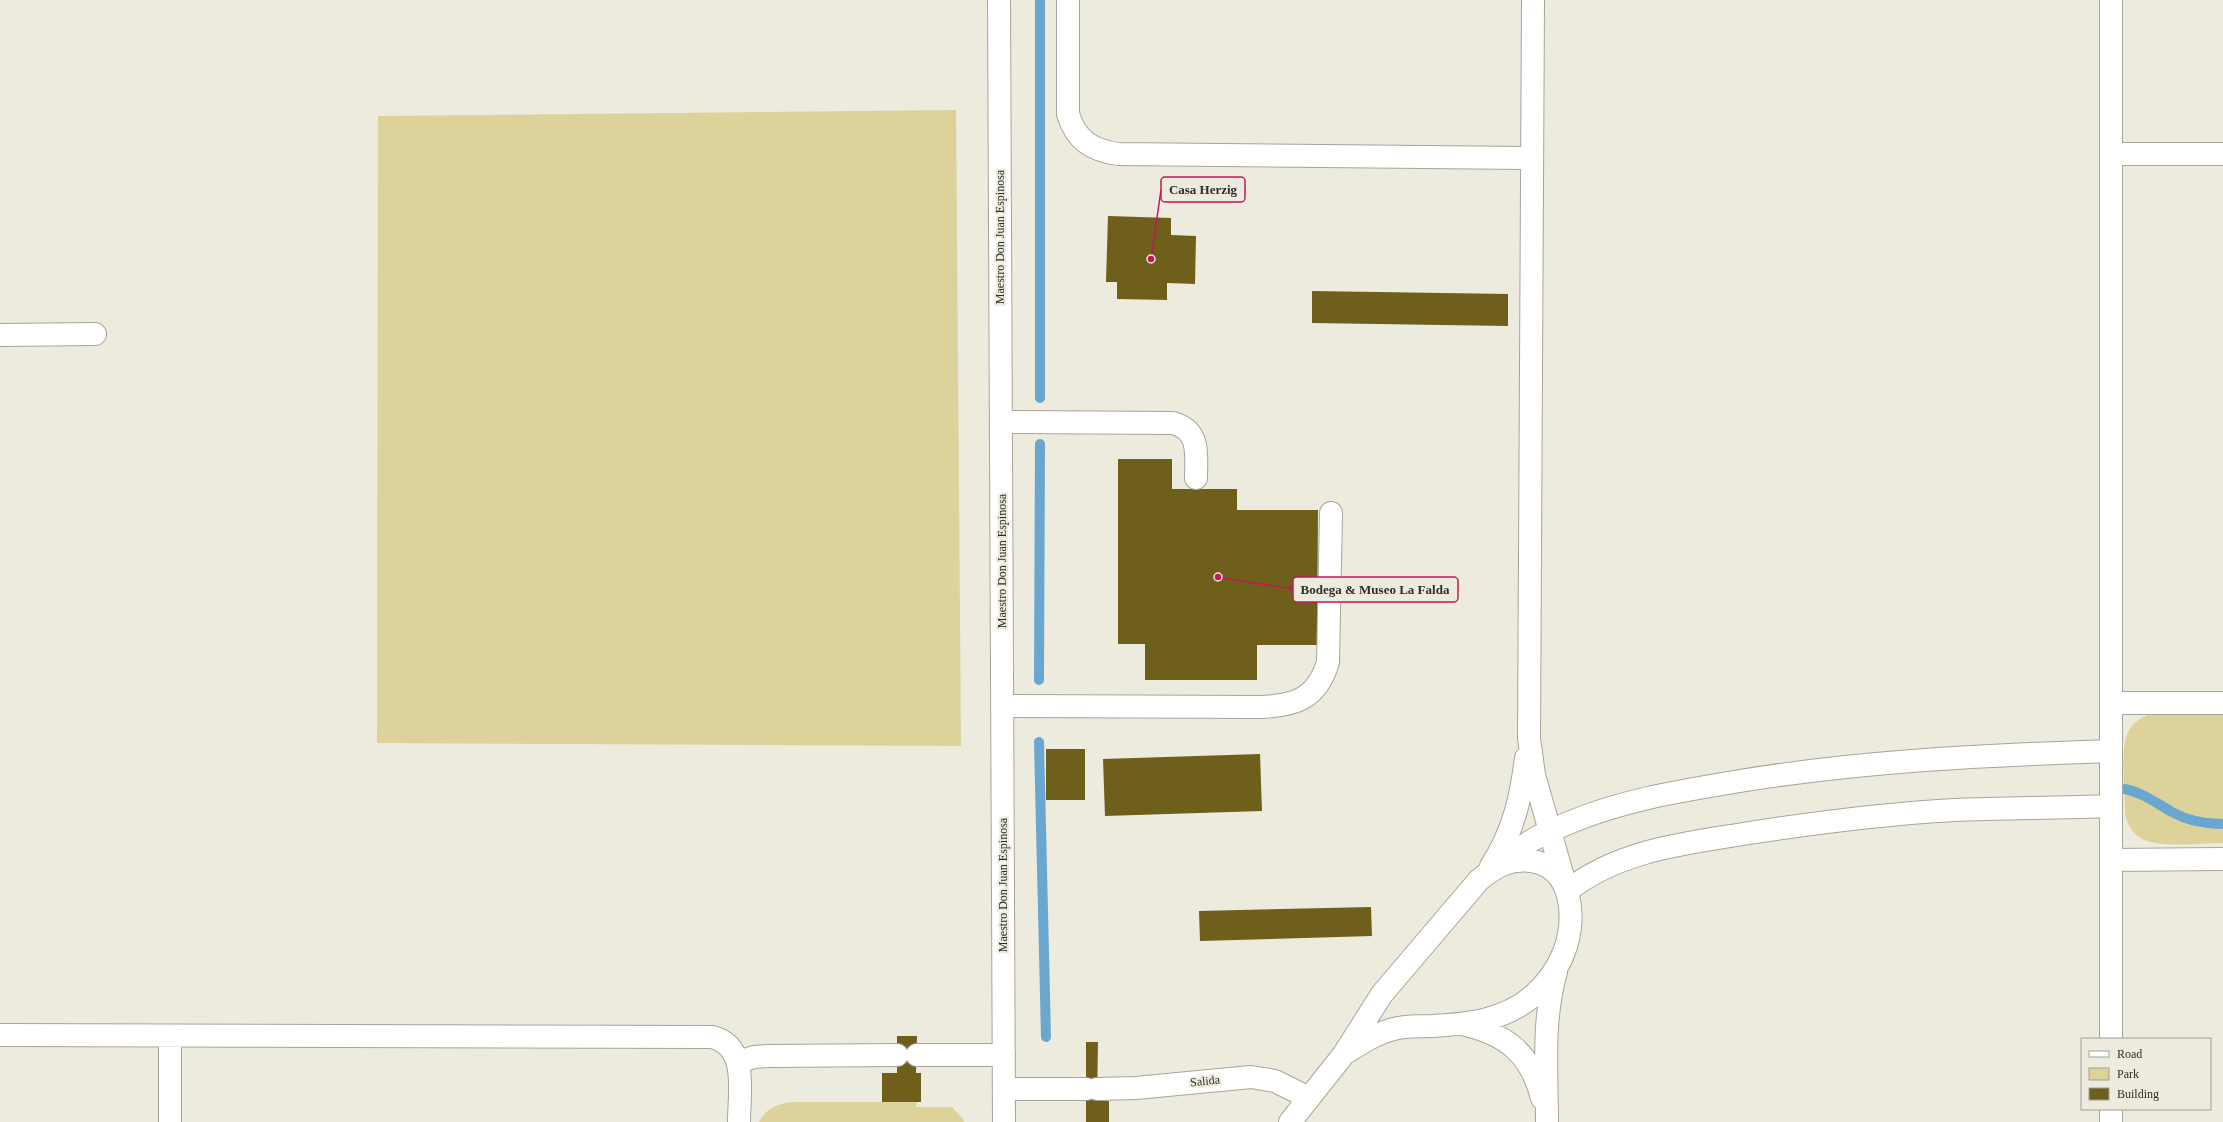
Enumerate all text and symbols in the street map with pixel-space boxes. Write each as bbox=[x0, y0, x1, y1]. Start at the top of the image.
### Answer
street label: Maestro Don Juan Espinosa bbox=[993, 169, 1007, 304]
callout: Casa Herzig bbox=[1161, 177, 1245, 202]
text: Casa Herzig bbox=[1169, 182, 1238, 197]
street label: Maestro Don Juan Espinosa bbox=[995, 493, 1009, 628]
callout: Bodega & Museo La Falda bbox=[1293, 577, 1458, 602]
text: Bodega & Museo La Falda bbox=[1301, 582, 1450, 597]
street label: Maestro Don Juan Espinosa bbox=[996, 817, 1010, 952]
legend bbox=[2081, 1038, 2211, 1110]
text: Road bbox=[2117, 1047, 2142, 1061]
text: Park bbox=[2117, 1067, 2139, 1081]
street label: Salida bbox=[1189, 1072, 1221, 1090]
text: Building bbox=[2117, 1087, 2159, 1101]

